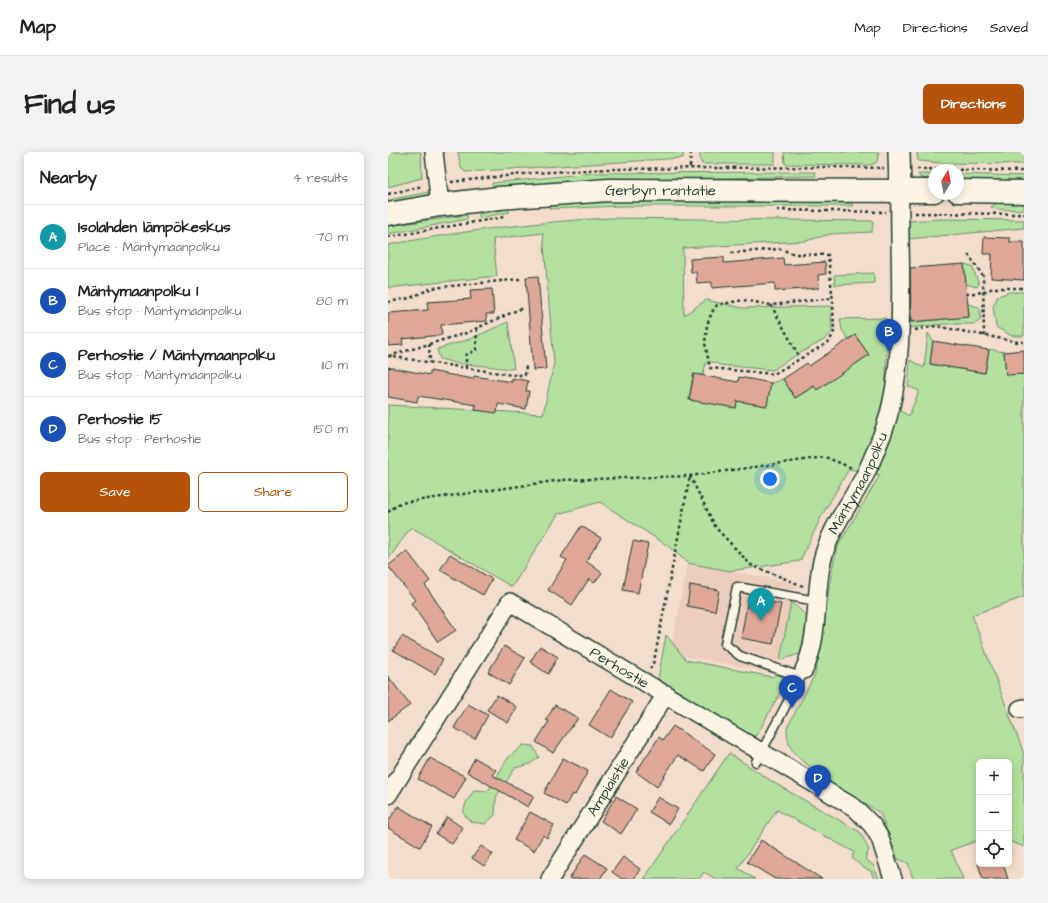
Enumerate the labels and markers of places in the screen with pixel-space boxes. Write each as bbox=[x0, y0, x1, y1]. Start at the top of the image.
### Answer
pin: B bbox=[876, 319, 902, 352]
pin: A bbox=[748, 588, 774, 621]
pin: C bbox=[779, 675, 805, 708]
pin: D bbox=[805, 765, 831, 798]

